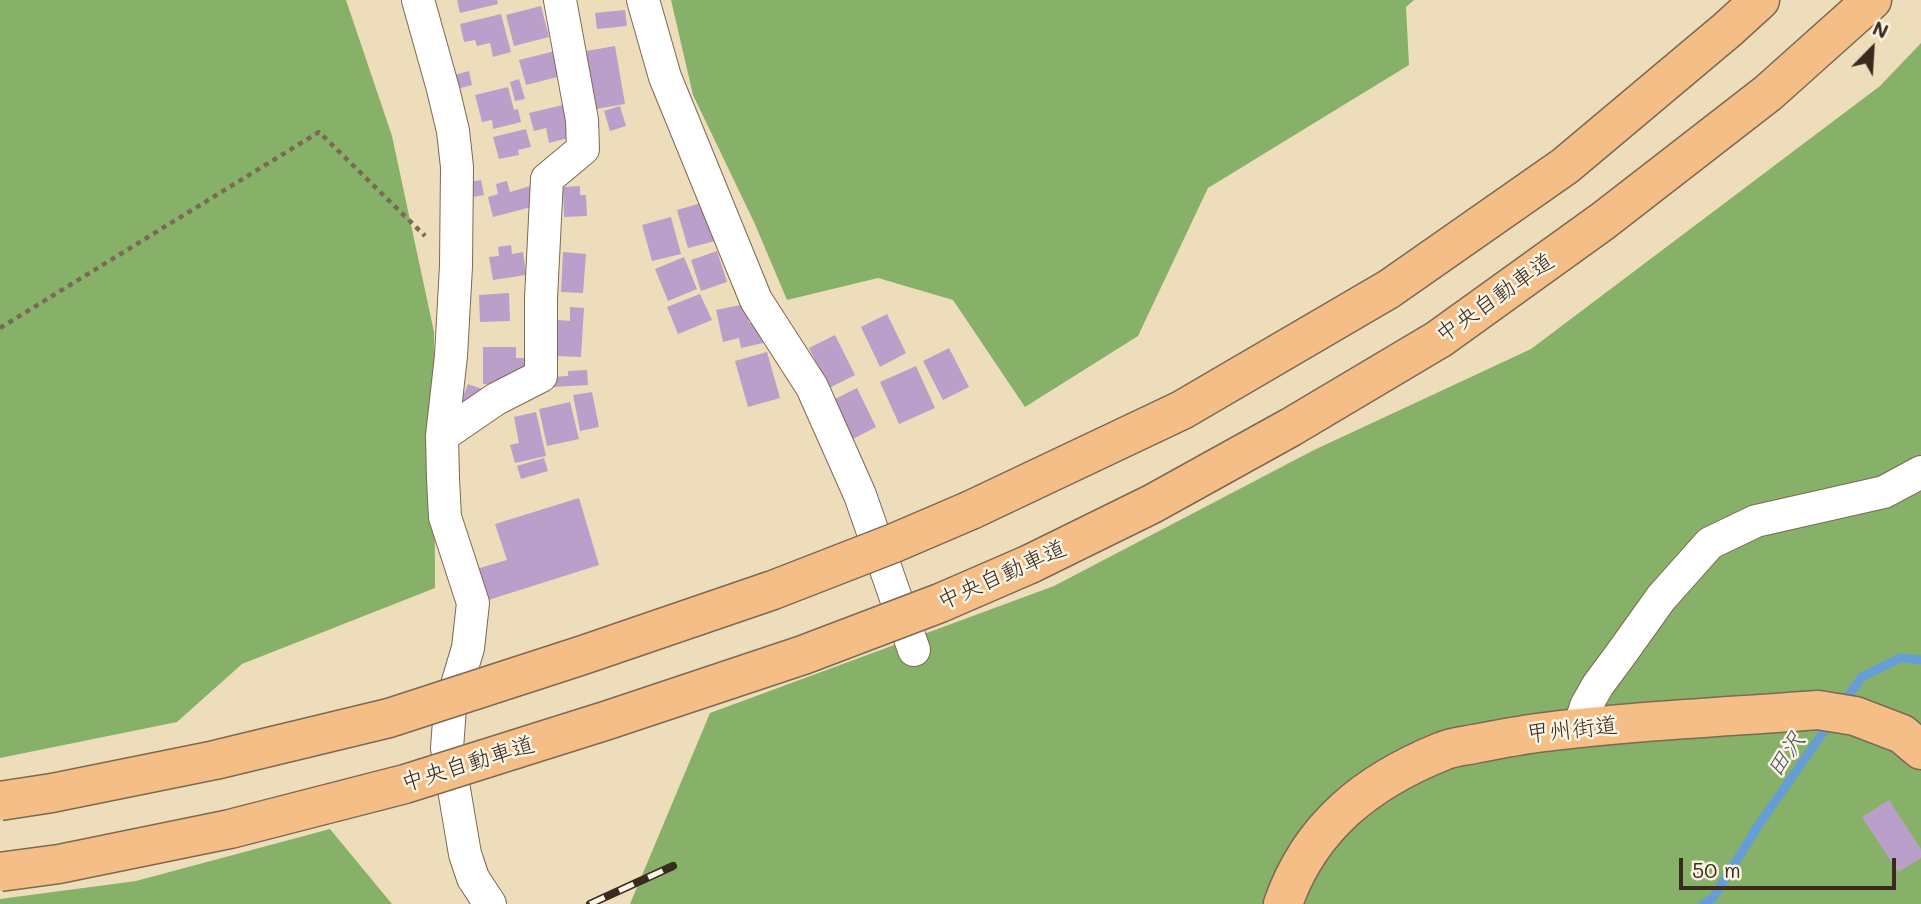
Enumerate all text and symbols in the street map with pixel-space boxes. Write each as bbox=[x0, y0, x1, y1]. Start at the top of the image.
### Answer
north arrow bbox=[1837, 14, 1907, 84]
text: N bbox=[1869, 15, 1892, 44]
street label: 中央自動車道 bbox=[1431, 247, 1559, 349]
street label: 中央自動車道 bbox=[933, 534, 1071, 616]
street label: 甲州街道 bbox=[1525, 711, 1619, 749]
water label: 田沢 bbox=[1761, 727, 1811, 783]
street label: 中央自動車道 bbox=[398, 731, 538, 797]
scale bar bbox=[1683, 844, 1900, 888]
text: 50 m bbox=[1692, 856, 1741, 883]

